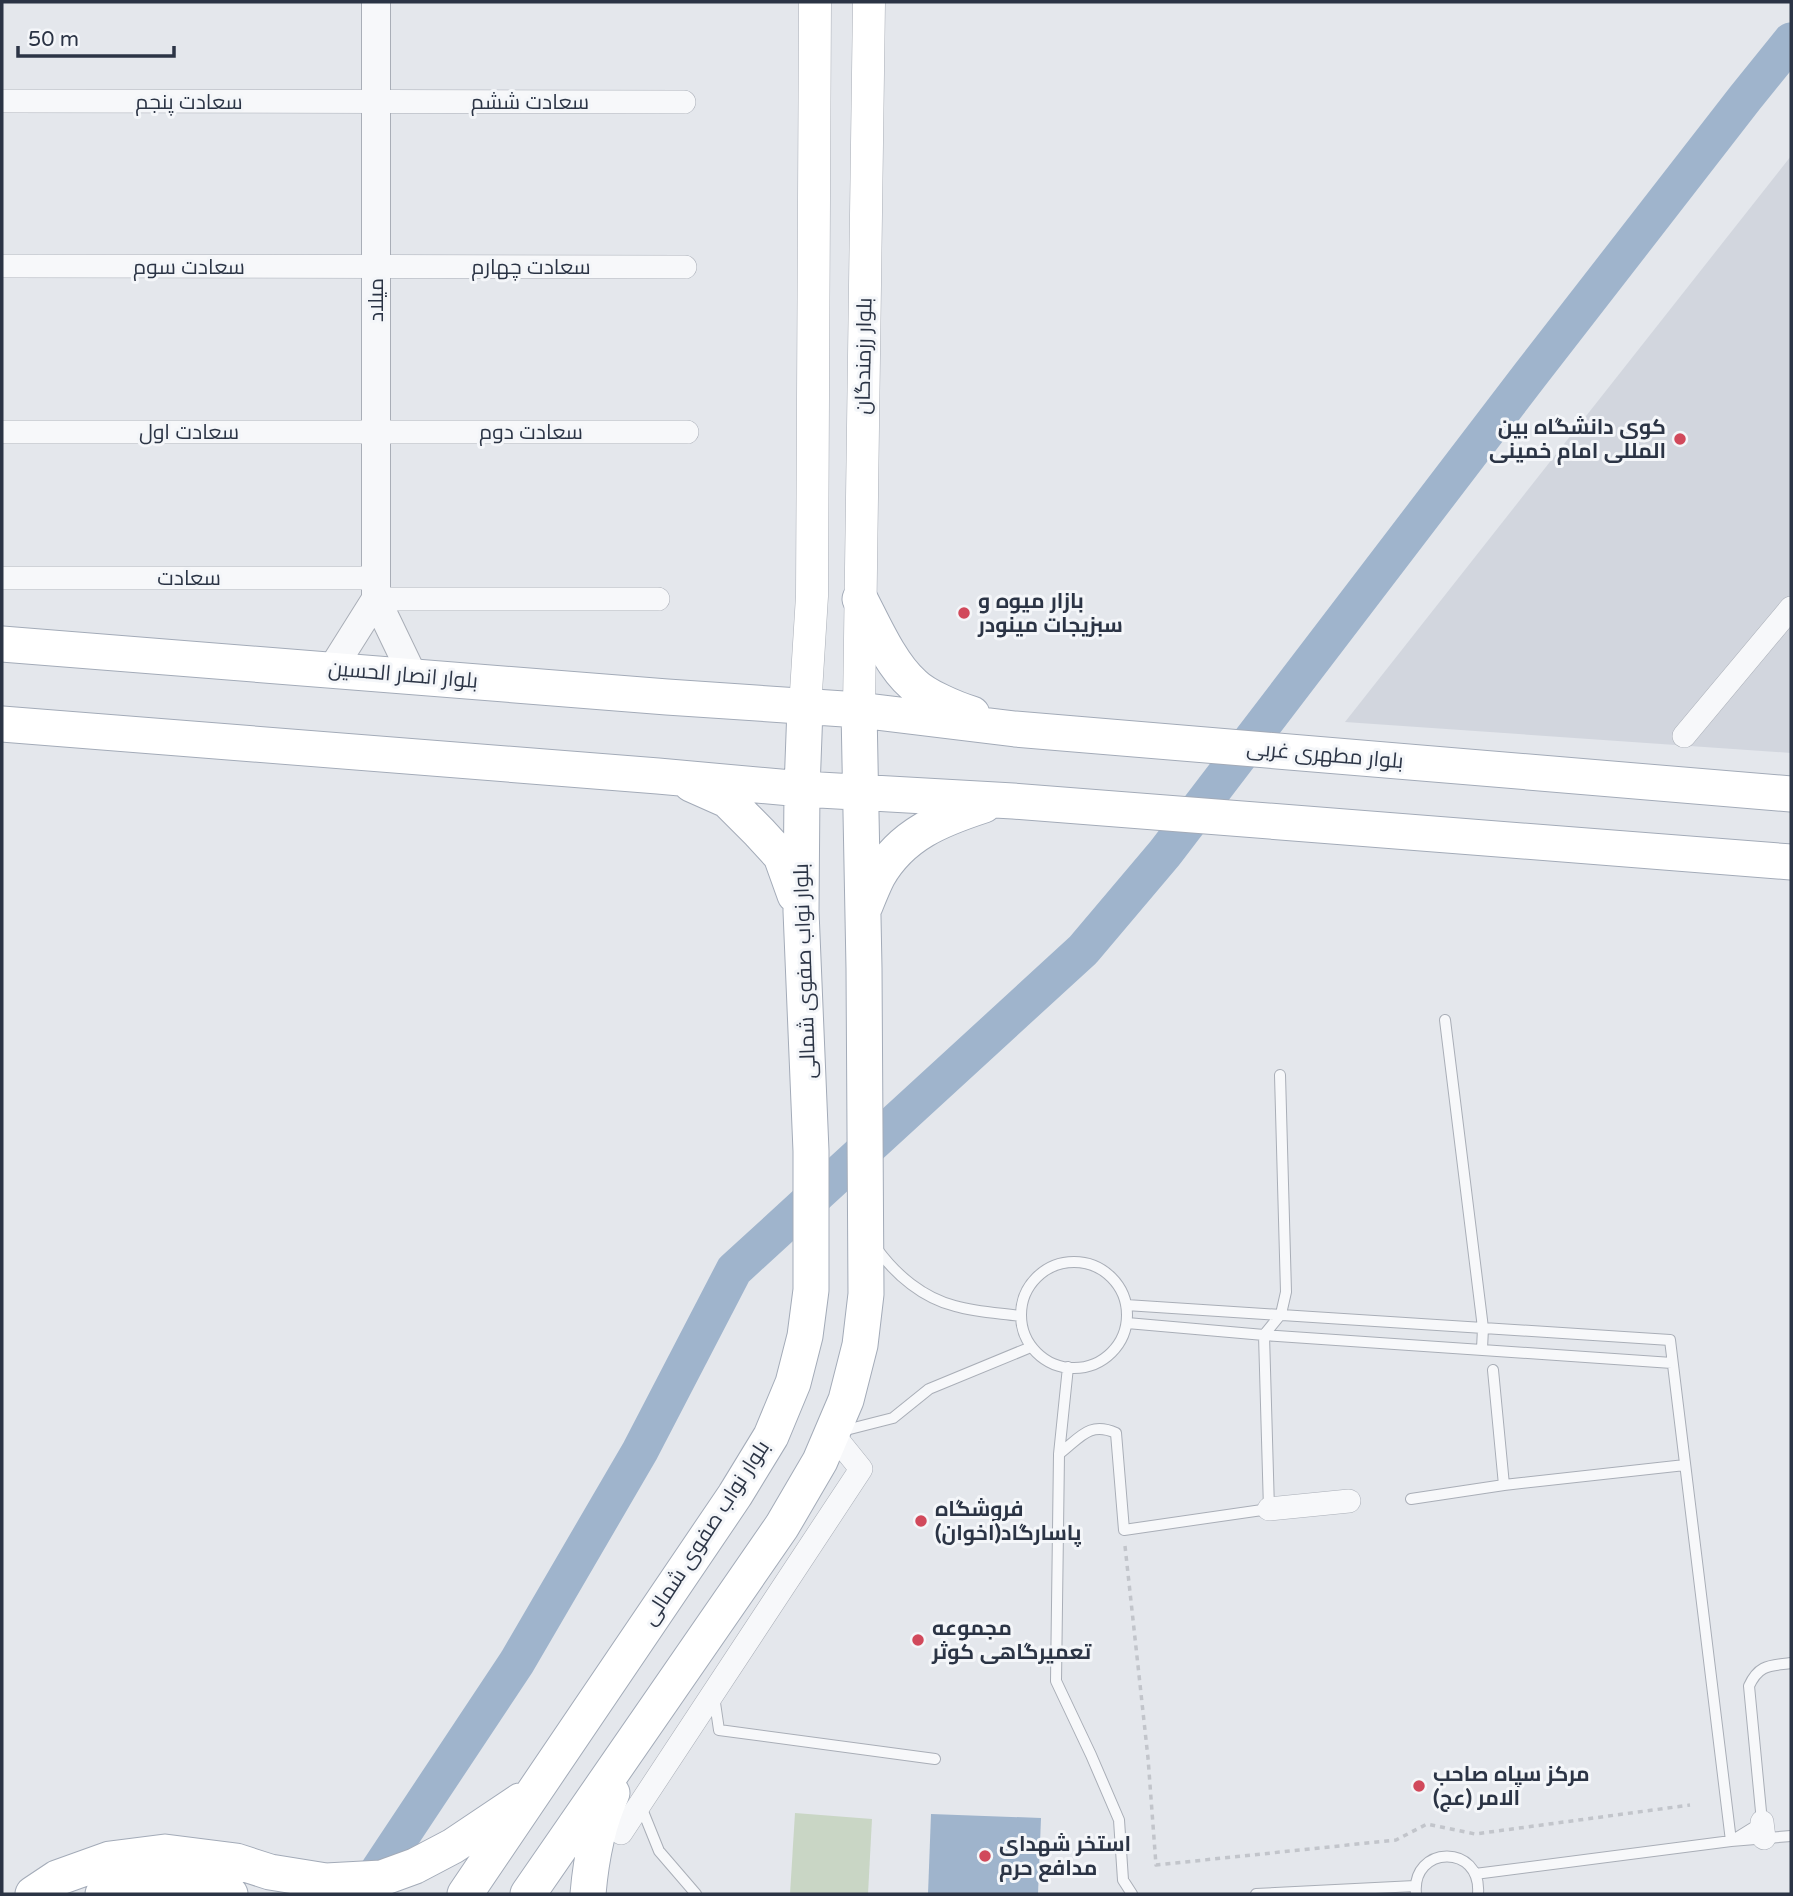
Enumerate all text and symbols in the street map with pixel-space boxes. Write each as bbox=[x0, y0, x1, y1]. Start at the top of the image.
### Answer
scale bar bbox=[18, 14, 173, 58]
text: 50 m bbox=[28, 27, 79, 52]
street label: سعادت پنجم bbox=[135, 90, 243, 116]
street label: سعادت ششم bbox=[471, 90, 589, 116]
street label: سعادت سوم bbox=[133, 255, 245, 281]
street label: سعادت چهارم bbox=[471, 255, 591, 281]
street label: میلاد bbox=[364, 278, 389, 322]
street label: بلوار رزمندگان bbox=[850, 297, 878, 415]
place label: کوی دانشگاه بین المللی امام خمینی bbox=[1489, 415, 1666, 465]
street label: سعادت اول bbox=[139, 420, 239, 445]
street label: سعادت دوم bbox=[479, 420, 583, 446]
marker: کوی دانشگاه بین المللی امام خمینی bbox=[1672, 431, 1688, 447]
street label: سعادت bbox=[157, 566, 221, 591]
place label: بازار میوه و سبزیجات مینودر bbox=[977, 589, 1123, 638]
marker: بازار میوه و سبزیجات مینودر bbox=[956, 605, 972, 621]
street label: بلوار انصار الحسین bbox=[327, 656, 479, 694]
street label: بلوار مطهری غربی bbox=[1246, 736, 1404, 774]
street label: بلوار نواب صفوی شمالی bbox=[789, 863, 821, 1079]
street label: بلوار نواب صفوی شمالی bbox=[637, 1436, 775, 1630]
place label: فروشگاه پاسارگاد(اخوان) bbox=[935, 1497, 1082, 1548]
marker: فروشگاه پاسارگاد(اخوان) bbox=[913, 1513, 929, 1529]
place label: مجموعه تعمیرگاهی کوثر bbox=[931, 1616, 1093, 1665]
marker: مجموعه تعمیرگاهی کوثر bbox=[910, 1632, 926, 1648]
place label: مرکز سپاه صاحب الامر (عج) bbox=[1433, 1762, 1590, 1812]
marker: مرکز سپاه صاحب الامر (عج) bbox=[1411, 1778, 1427, 1794]
place label: استخر شهدای مدافع حرم bbox=[999, 1832, 1131, 1882]
marker: استخر شهدای مدافع حرم bbox=[977, 1848, 993, 1864]

